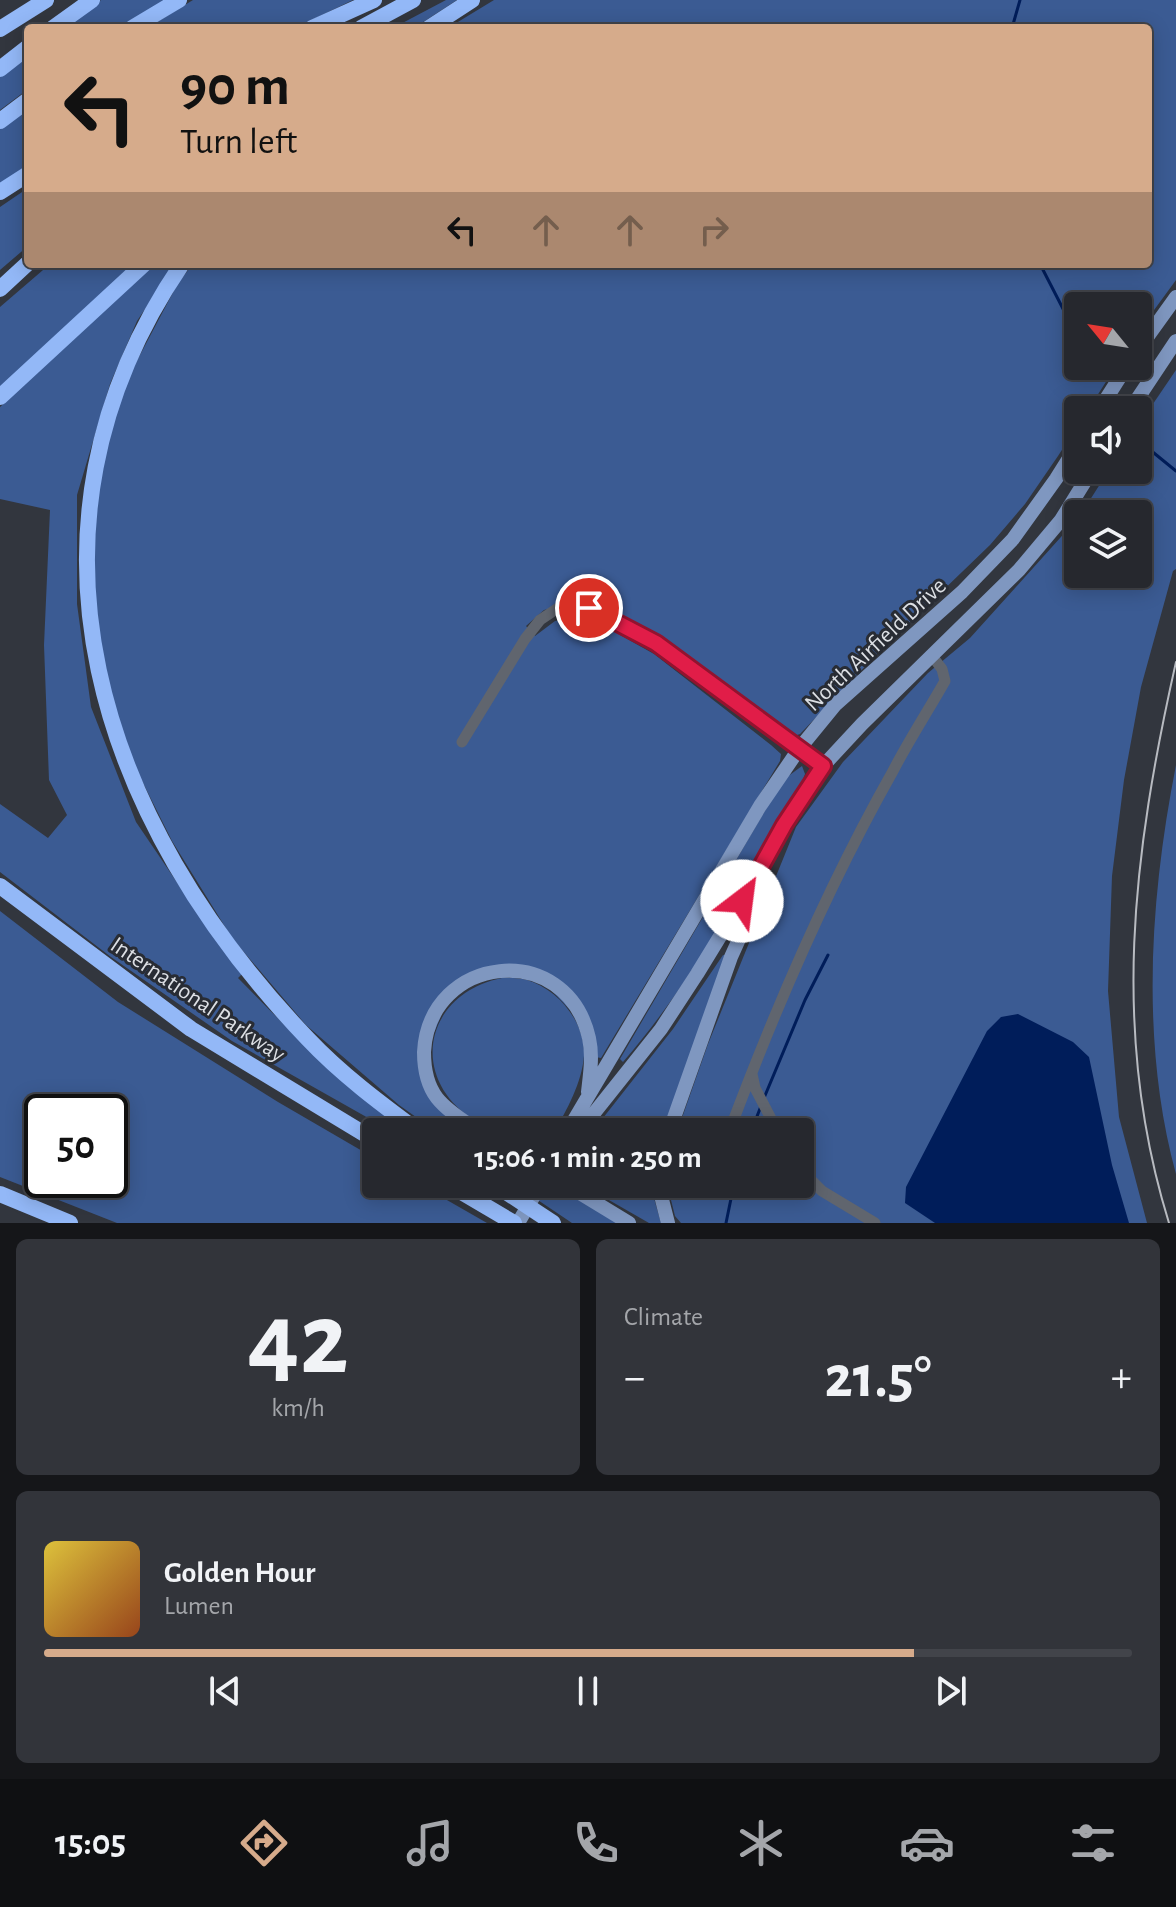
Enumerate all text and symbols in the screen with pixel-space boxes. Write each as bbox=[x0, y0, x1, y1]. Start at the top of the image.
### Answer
icon: left bbox=[48, 56, 152, 160]
text: 90 m bbox=[180, 59, 290, 115]
text: Turn left bbox=[180, 124, 297, 160]
icon: left bbox=[440, 208, 484, 252]
icon: ahead bbox=[524, 208, 568, 252]
icon: ahead bbox=[608, 208, 652, 252]
icon: right bbox=[692, 208, 736, 252]
north arrow bbox=[1064, 292, 1152, 380]
map controls bbox=[1064, 292, 1152, 588]
button: sound bbox=[1064, 396, 1152, 484]
button: layers bbox=[1064, 500, 1152, 588]
street label: North Airfield Drive bbox=[800, 573, 951, 716]
pin bbox=[555, 574, 623, 642]
icon: arrive bbox=[567, 586, 611, 630]
position arrow bbox=[700, 859, 784, 943]
street label: International Parkway bbox=[106, 933, 289, 1067]
speed limit sign: 50 bbox=[24, 1094, 128, 1198]
text: 15:06 · 1 min · 250 m bbox=[474, 1143, 702, 1173]
text: 42 bbox=[247, 1289, 349, 1393]
text: Climate bbox=[624, 1304, 703, 1330]
text: 21.5° bbox=[824, 1348, 932, 1408]
text: − bbox=[624, 1356, 645, 1400]
text: + bbox=[1111, 1356, 1132, 1400]
text: km/h bbox=[271, 1395, 325, 1421]
text: Golden Hour bbox=[164, 1558, 316, 1588]
text: Lumen bbox=[164, 1593, 234, 1619]
icon: previous bbox=[203, 1669, 247, 1713]
icon: pause bbox=[566, 1669, 610, 1713]
icon: next bbox=[929, 1669, 973, 1713]
icon: directions bbox=[236, 1815, 292, 1871]
icon: music bbox=[402, 1815, 458, 1871]
icon: phone bbox=[568, 1815, 624, 1871]
icon: climate bbox=[733, 1815, 789, 1871]
icon: car bbox=[899, 1815, 955, 1871]
icon: filters bbox=[1065, 1815, 1121, 1871]
text: 15:05 bbox=[55, 1825, 126, 1861]

